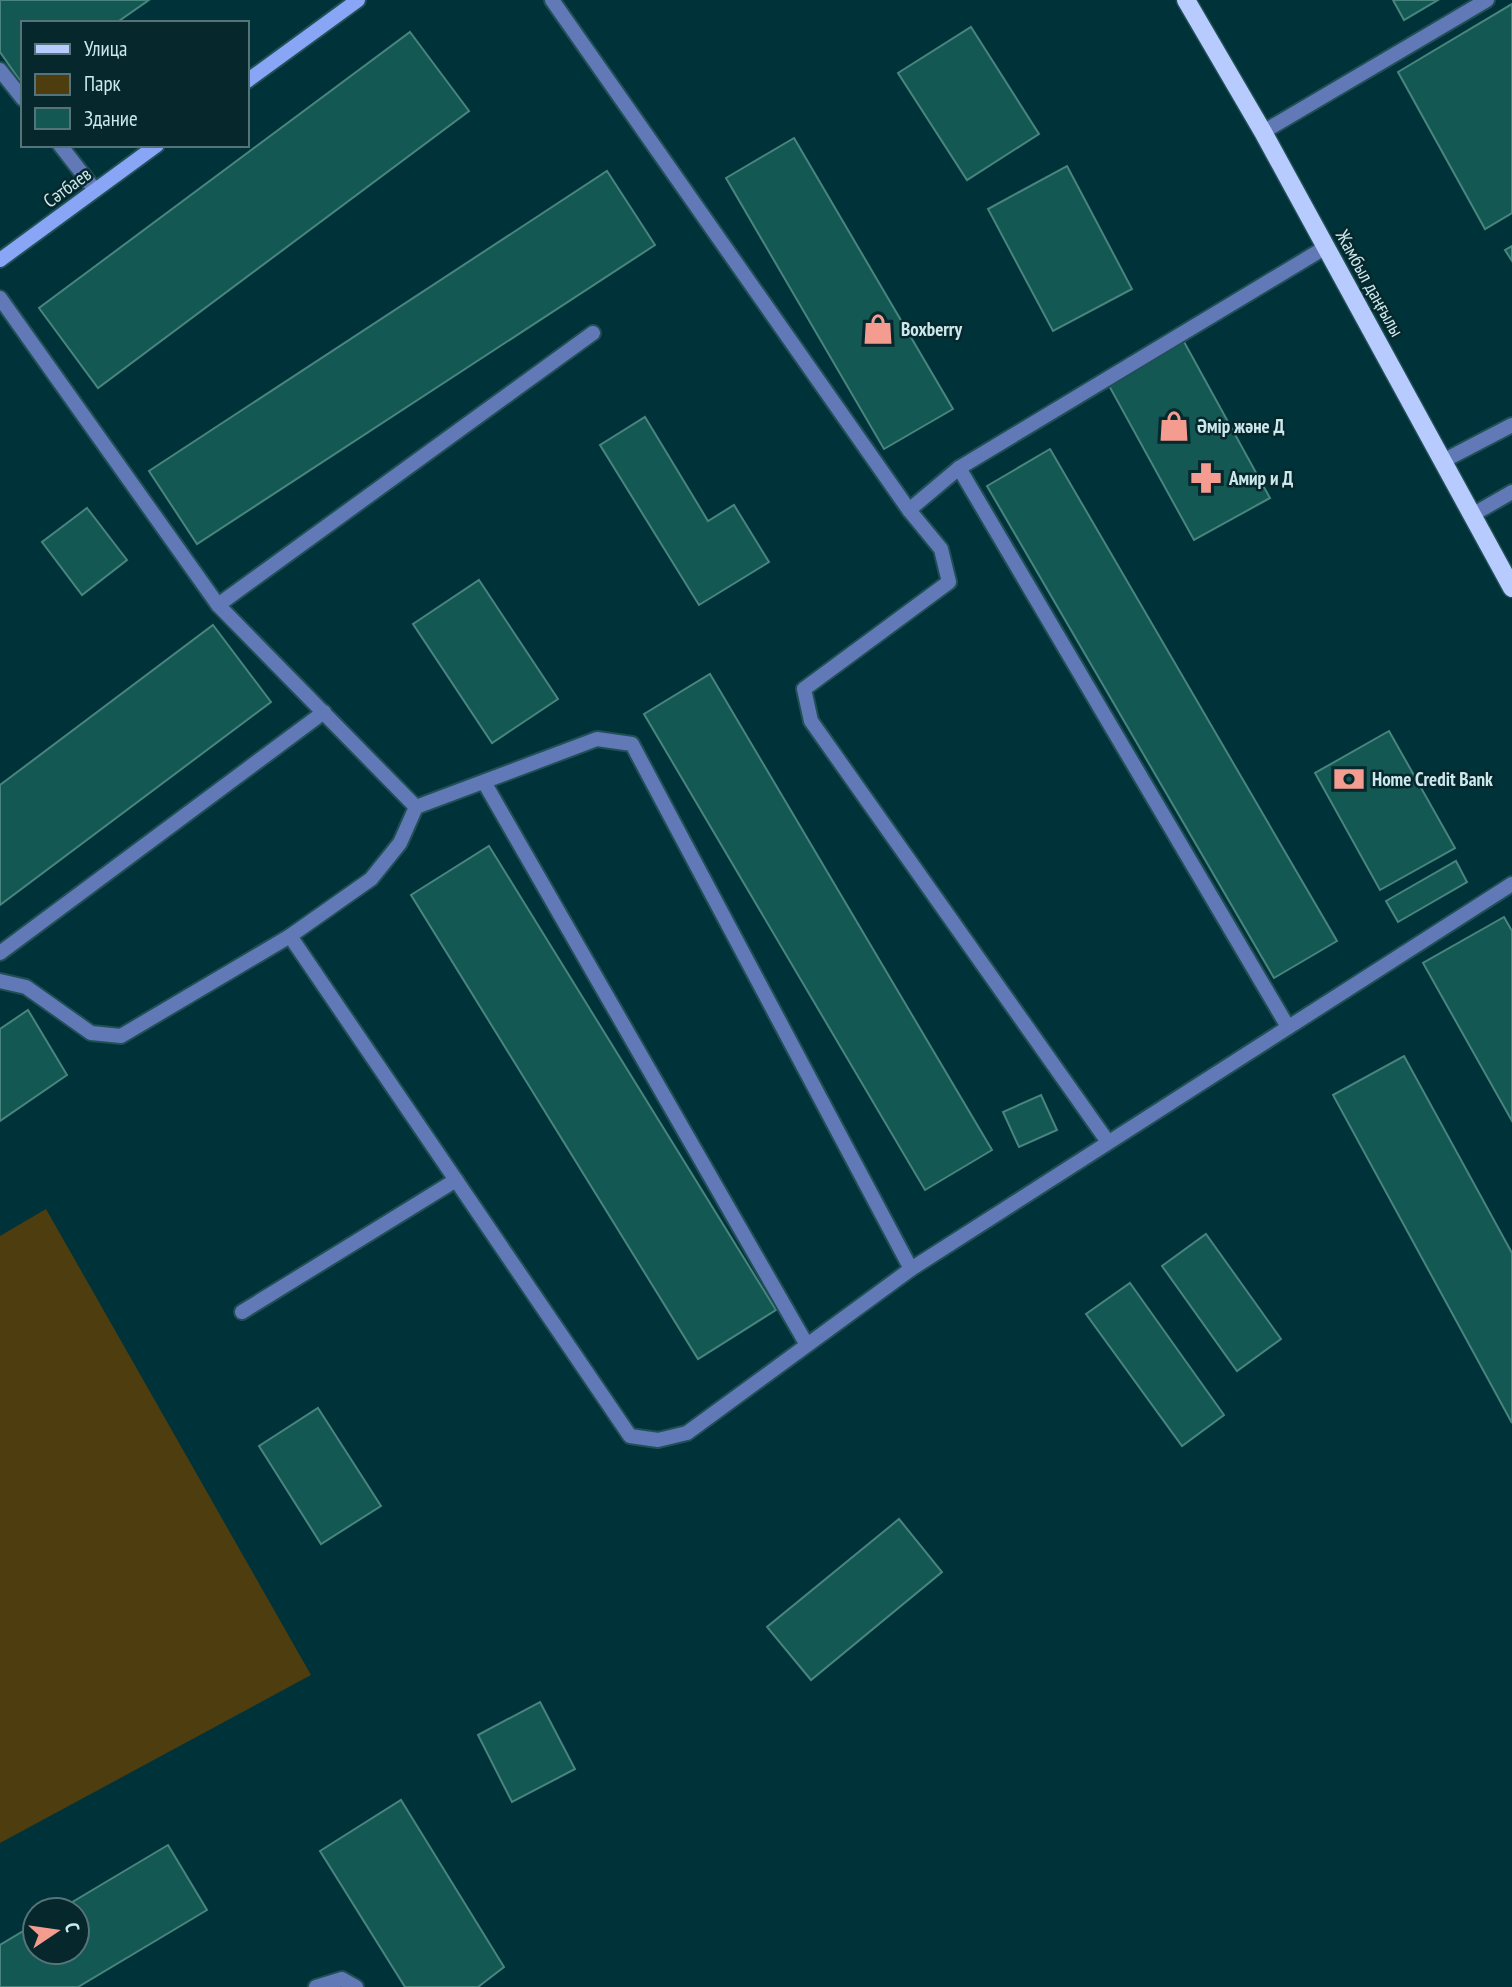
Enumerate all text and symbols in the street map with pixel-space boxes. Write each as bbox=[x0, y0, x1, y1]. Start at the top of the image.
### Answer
legend bbox=[21, 21, 248, 147]
text: Улица bbox=[84, 35, 127, 62]
text: Парк bbox=[84, 70, 121, 97]
text: Здание bbox=[84, 105, 138, 132]
street label: Сәтбаев bbox=[38, 162, 96, 212]
street label: Жамбыл даңғылы bbox=[1330, 224, 1409, 341]
shop icon: Boxberry bbox=[861, 312, 895, 346]
place label: Boxberry bbox=[901, 317, 962, 341]
shop icon: Әмір және Д bbox=[1157, 409, 1191, 443]
place label: Әмір және Д bbox=[1197, 414, 1284, 438]
pharmacy icon: Амир и Д bbox=[1189, 461, 1223, 495]
place label: Амир и Д bbox=[1228, 466, 1293, 490]
bank icon: Home Credit Bank bbox=[1332, 762, 1366, 796]
place label: Home Credit Bank bbox=[1372, 767, 1493, 791]
north arrow bbox=[21, 1896, 91, 1966]
text: С bbox=[60, 1920, 85, 1934]

